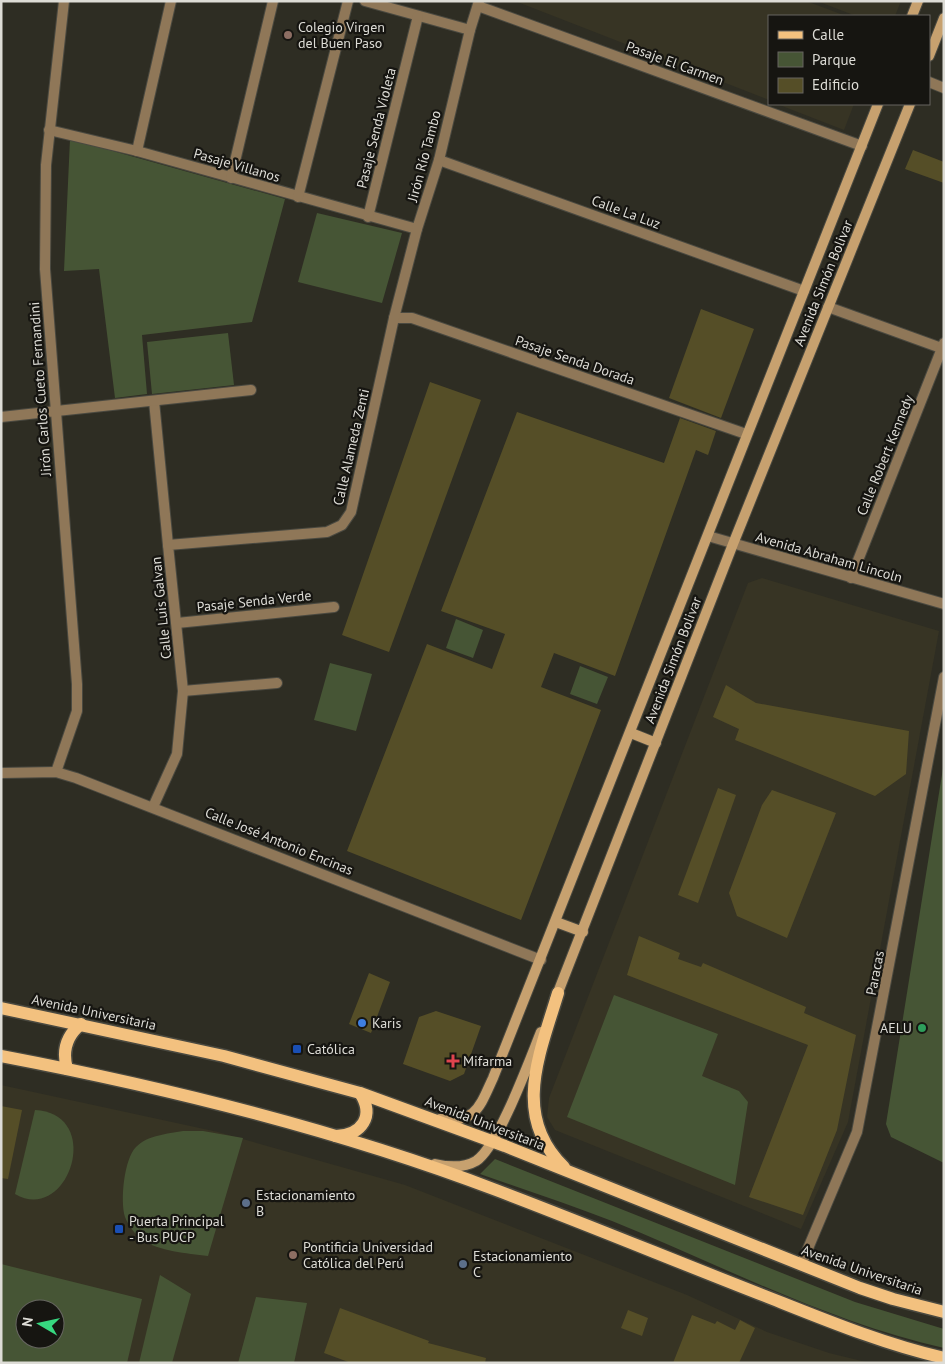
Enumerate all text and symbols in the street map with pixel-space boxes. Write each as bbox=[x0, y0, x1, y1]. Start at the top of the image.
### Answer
legend bbox=[768, 15, 930, 105]
place label: Colegio Virgen del Buen Paso bbox=[298, 18, 385, 52]
text: Calle bbox=[812, 25, 844, 44]
marker: Colegio Virgen del Buen Paso bbox=[282, 29, 294, 41]
street label: Pasaje El Carmen bbox=[624, 37, 726, 89]
text: Parque bbox=[812, 50, 856, 69]
street label: Pasaje Senda Violeta bbox=[352, 66, 400, 190]
text: Edificio bbox=[812, 75, 859, 94]
street label: Jirón Río Tambo bbox=[403, 108, 445, 205]
street label: Pasaje Villanos bbox=[192, 144, 282, 186]
street label: Calle La Luz bbox=[589, 191, 663, 233]
street label: Avenida Simón Bolivar bbox=[789, 217, 857, 349]
street label: Jirón Carlos Cueto Fernandini bbox=[25, 301, 55, 478]
street label: Pasaje Senda Dorada bbox=[513, 331, 637, 389]
street label: Calle Alameda Zenti bbox=[329, 387, 373, 507]
street label: Calle Robert Kennedy bbox=[853, 392, 918, 518]
street label: Avenida Abraham Lincoln bbox=[754, 527, 904, 587]
street label: Calle Luis Galvan bbox=[147, 556, 175, 660]
street label: Pasaje Senda Verde bbox=[196, 586, 312, 616]
street label: Avenida Simón Bolivar bbox=[641, 594, 706, 726]
street label: Calle José Antonio Encinas bbox=[202, 803, 356, 879]
street label: Paracas bbox=[862, 949, 888, 997]
street label: Avenida Universitaria bbox=[30, 990, 158, 1034]
place label: Karis bbox=[372, 1014, 402, 1032]
marker: Karis bbox=[356, 1017, 368, 1029]
place label: AELU bbox=[880, 1019, 912, 1037]
marker: AELU bbox=[916, 1022, 928, 1034]
place label: Católica bbox=[307, 1040, 355, 1058]
marker: Católica bbox=[291, 1043, 303, 1055]
place label: Mifarma bbox=[463, 1052, 512, 1070]
marker: Mifarma bbox=[447, 1055, 459, 1067]
street label: Avenida Universitaria bbox=[423, 1092, 547, 1154]
place label: Estacionamiento B bbox=[256, 1186, 355, 1220]
marker: Estacionamiento B bbox=[240, 1197, 252, 1209]
place label: Puerta Principal - Bus PUCP bbox=[129, 1212, 224, 1246]
marker: Puerta Principal - Bus PUCP bbox=[113, 1223, 125, 1235]
place label: Pontificia Universidad Católica del Perú bbox=[303, 1238, 433, 1272]
street label: Avenida Universitaria bbox=[799, 1241, 925, 1299]
place label: Estacionamiento C bbox=[473, 1247, 572, 1281]
marker: Pontificia Universidad Católica del Perú bbox=[287, 1249, 299, 1261]
marker: Estacionamiento C bbox=[457, 1258, 469, 1270]
north arrow bbox=[15, 1299, 65, 1349]
text: N bbox=[18, 1316, 37, 1328]

